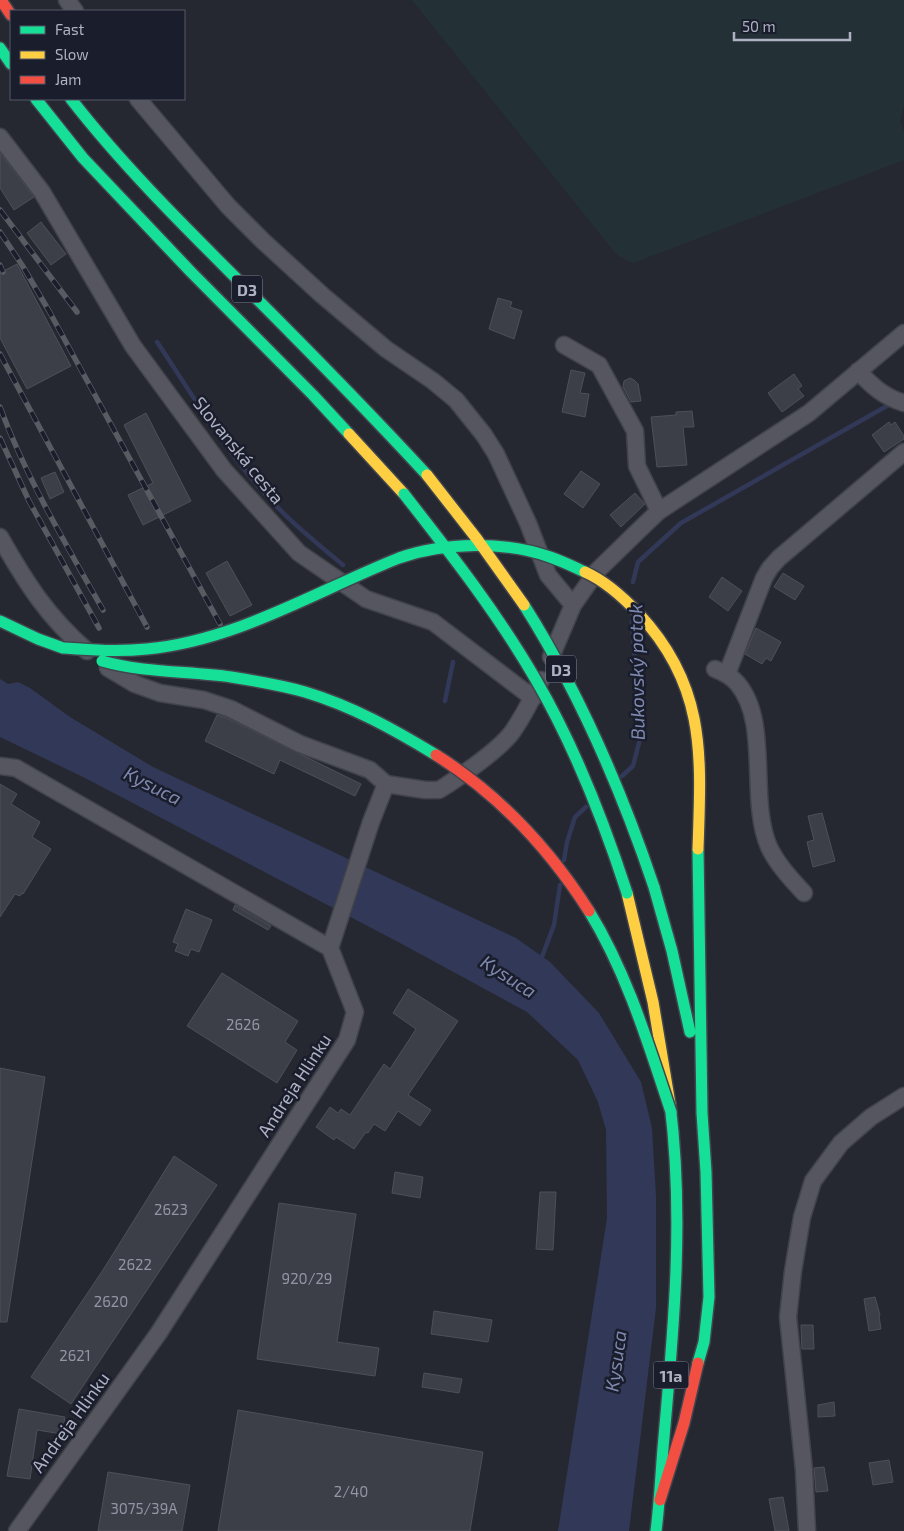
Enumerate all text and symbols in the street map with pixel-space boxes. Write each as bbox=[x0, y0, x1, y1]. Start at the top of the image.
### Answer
legend bbox=[10, 10, 185, 100]
scale bar bbox=[734, 10, 850, 42]
text: 50 m bbox=[742, 17, 776, 35]
text: Fast bbox=[55, 20, 85, 38]
text: Slow bbox=[55, 45, 89, 63]
text: Jam bbox=[55, 70, 81, 88]
road number: D3 bbox=[232, 276, 262, 302]
street label: Slovanská cesta bbox=[189, 392, 289, 508]
water label: Bukovský potok bbox=[623, 604, 650, 740]
road number: D3 bbox=[546, 656, 576, 682]
water label: Kysuca bbox=[120, 761, 186, 810]
water label: Kysuca bbox=[476, 950, 541, 1003]
house number: 2626 bbox=[226, 1015, 260, 1033]
street label: Andreja Hlinku bbox=[252, 1029, 336, 1141]
house number: 2623 bbox=[154, 1200, 188, 1218]
house number: 2622 bbox=[118, 1255, 152, 1273]
house number: 920/29 bbox=[282, 1269, 332, 1287]
house number: 2620 bbox=[94, 1292, 128, 1310]
water label: Kysuca bbox=[599, 1329, 632, 1393]
house number: 2621 bbox=[59, 1346, 91, 1364]
road number: 11a bbox=[654, 1362, 688, 1388]
street label: Andreja Hlinku bbox=[26, 1368, 114, 1476]
house number: 2/40 bbox=[334, 1482, 368, 1500]
house number: 3075/39A bbox=[110, 1499, 178, 1517]

